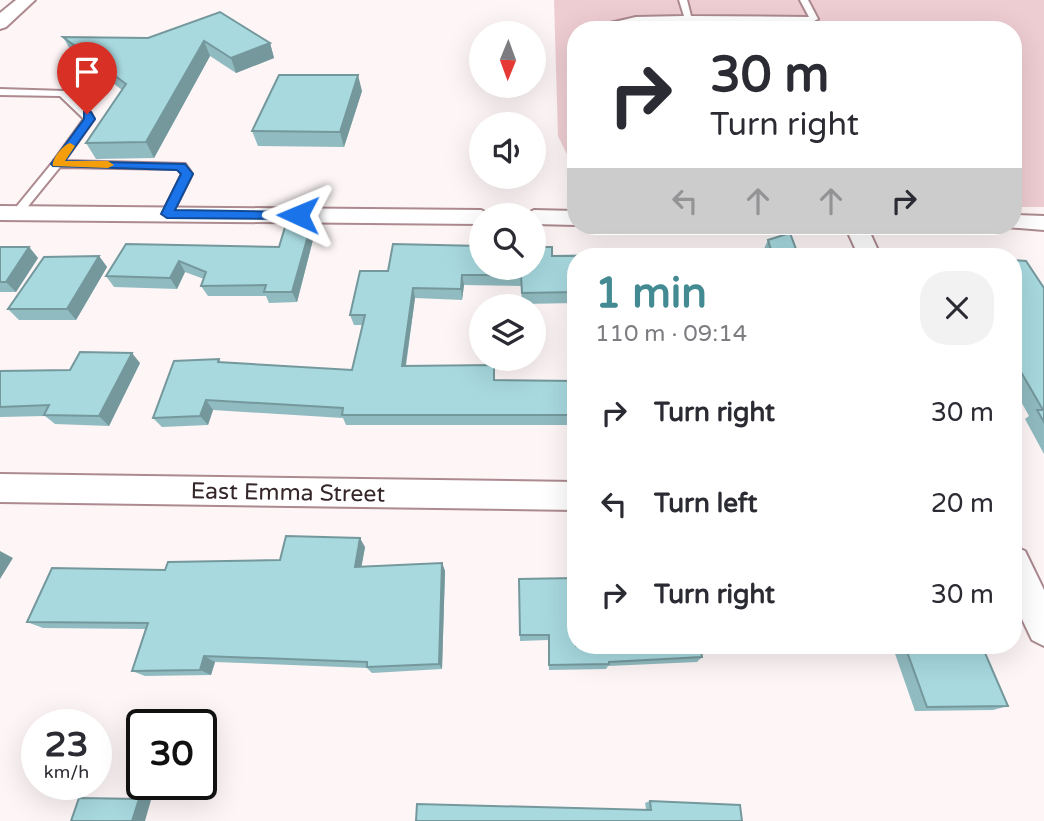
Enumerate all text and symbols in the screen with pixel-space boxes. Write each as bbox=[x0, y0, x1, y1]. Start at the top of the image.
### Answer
north arrow bbox=[469, 21, 546, 98]
map controls bbox=[469, 21, 546, 371]
pin bbox=[57, 42, 117, 114]
text: 30 m bbox=[710, 46, 829, 105]
icon: right bbox=[595, 49, 686, 140]
icon: arrive bbox=[68, 53, 106, 91]
text: Turn right bbox=[710, 106, 859, 144]
button: sound bbox=[469, 112, 546, 189]
position arrow bbox=[261, 178, 335, 252]
icon: left bbox=[666, 182, 704, 220]
icon: ahead bbox=[739, 182, 777, 220]
icon: ahead bbox=[812, 182, 850, 220]
icon: right bbox=[885, 182, 923, 220]
button: search bbox=[469, 203, 546, 280]
text: 1 min bbox=[595, 268, 707, 319]
button: close bbox=[920, 271, 994, 345]
button: layers bbox=[469, 294, 546, 371]
text: 110 m · 09:14 bbox=[595, 320, 747, 348]
icon: right bbox=[595, 394, 633, 432]
text: Turn right bbox=[654, 397, 775, 428]
text: 30 m bbox=[931, 397, 994, 428]
street label: East Emma Street bbox=[190, 477, 386, 509]
icon: left bbox=[595, 485, 633, 523]
text: Turn left bbox=[654, 488, 757, 519]
text: 20 m bbox=[931, 488, 994, 519]
icon: right bbox=[595, 576, 633, 614]
text: Turn right bbox=[654, 579, 775, 610]
text: 30 m bbox=[931, 579, 994, 610]
speed limit sign: 30 bbox=[126, 709, 217, 800]
text: 23 bbox=[45, 724, 88, 766]
text: km/h bbox=[44, 761, 89, 783]

